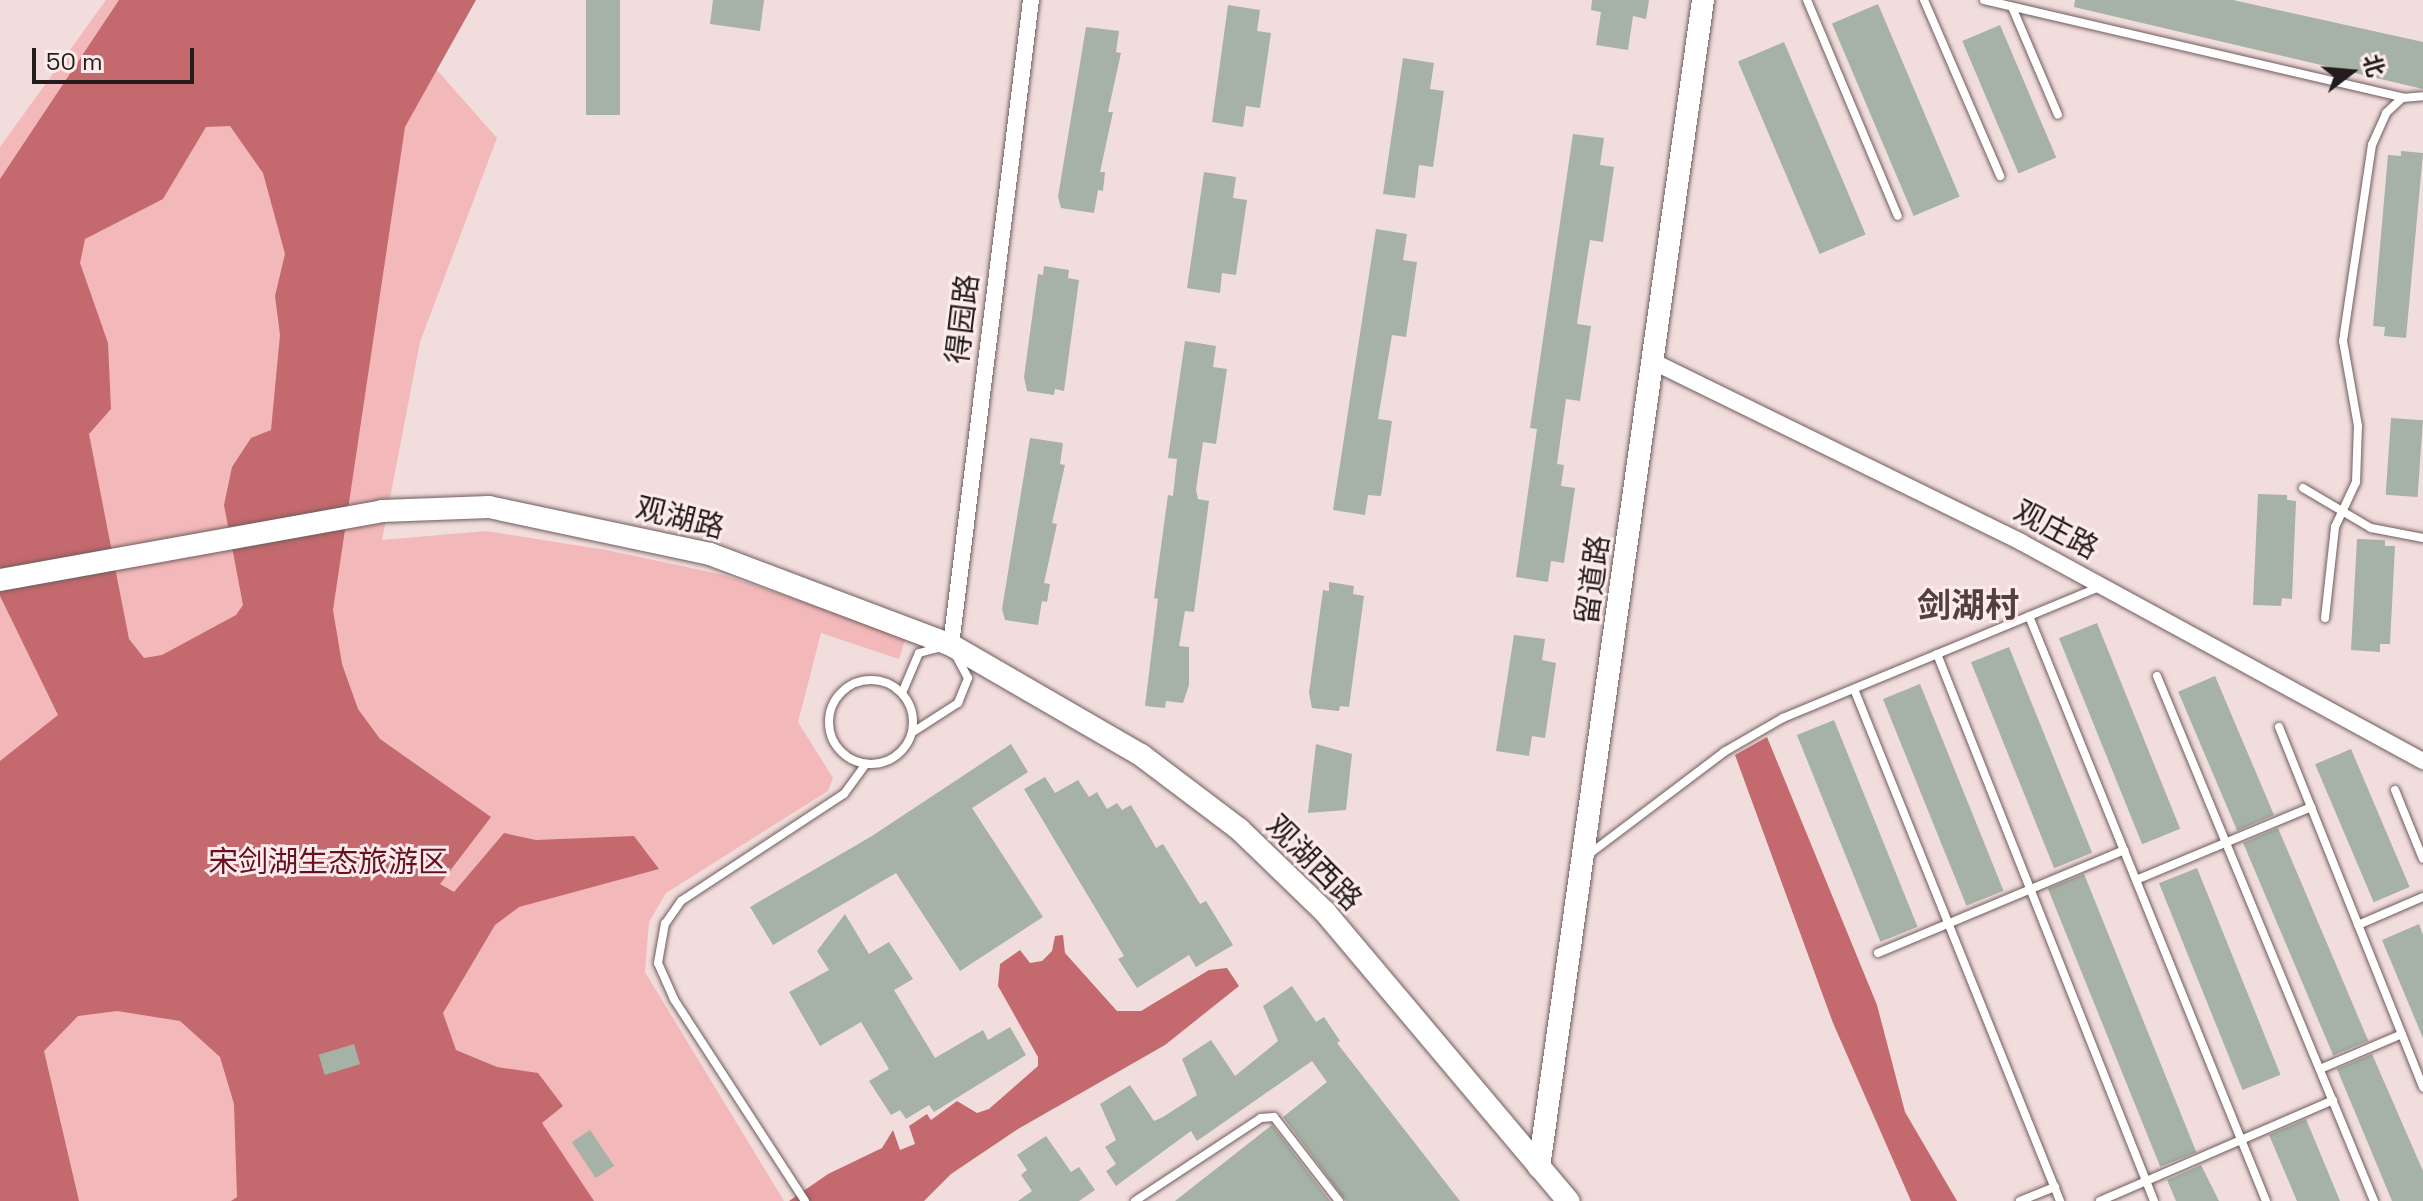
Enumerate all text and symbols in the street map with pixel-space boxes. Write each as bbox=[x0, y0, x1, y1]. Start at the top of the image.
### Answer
scale bar bbox=[36, 32, 198, 82]
north arrow bbox=[2311, 32, 2391, 112]
text: 50 m bbox=[46, 46, 103, 77]
text: 北 bbox=[2358, 51, 2391, 80]
street label: 得园路 bbox=[940, 272, 986, 366]
street label: 观湖路 bbox=[632, 490, 728, 546]
street label: 观庄路 bbox=[2008, 493, 2104, 567]
street label: 留道路 bbox=[1569, 533, 1617, 627]
district label: 剑湖村 bbox=[1917, 586, 2019, 626]
street label: 观湖西路 bbox=[1259, 808, 1369, 918]
park label: 宋剑湖生态旅游区 bbox=[208, 844, 448, 880]

